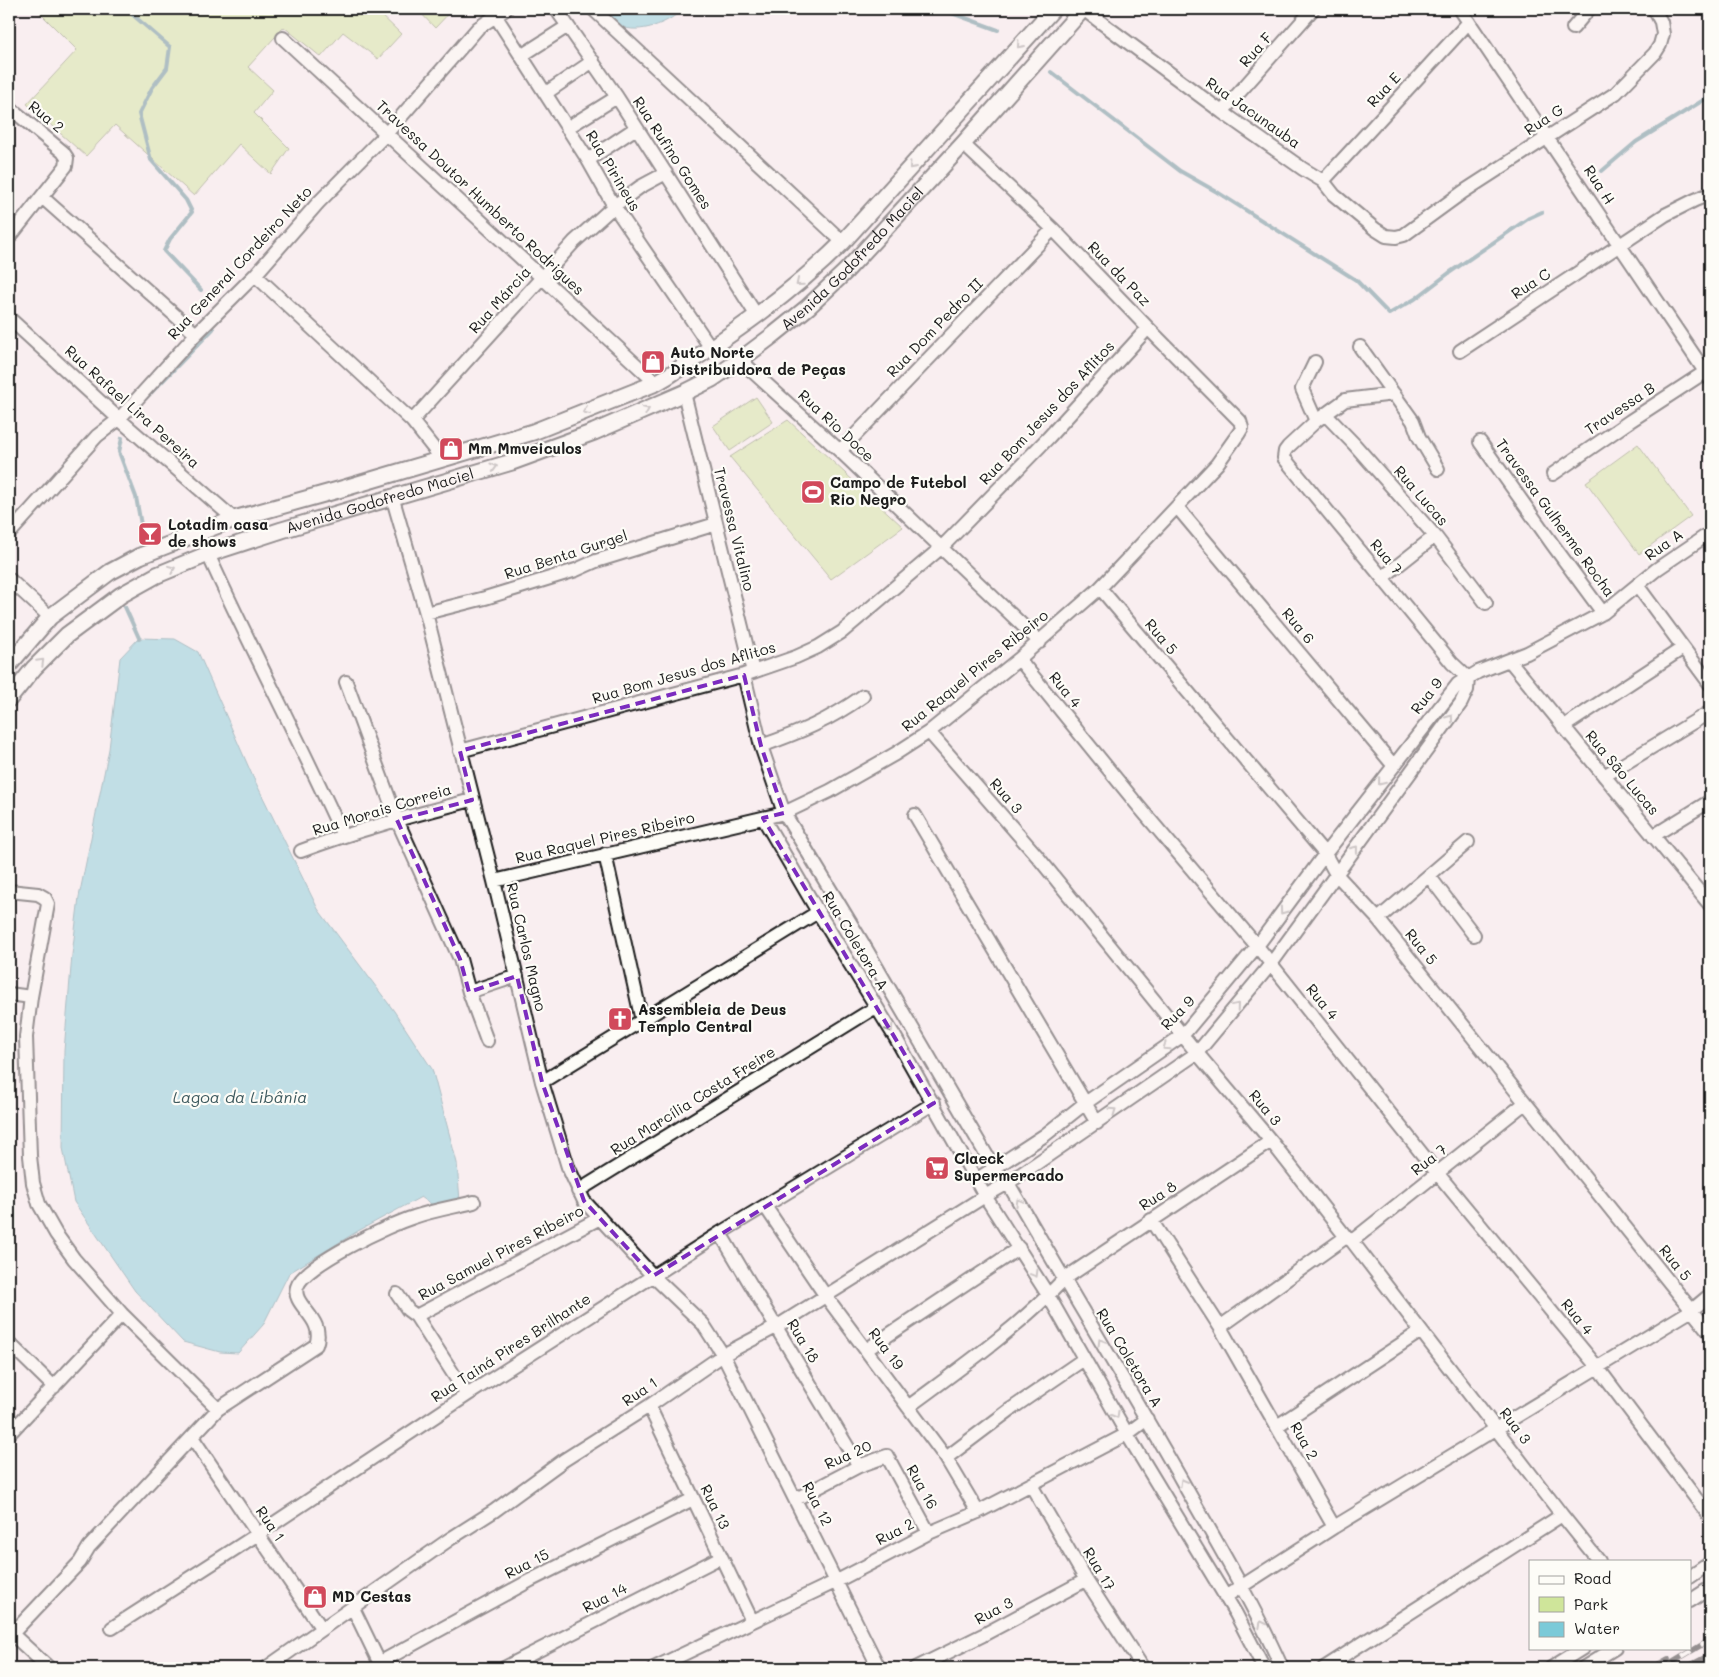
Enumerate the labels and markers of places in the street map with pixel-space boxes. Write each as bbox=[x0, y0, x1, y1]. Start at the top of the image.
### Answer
place label: Auto Norte Distribuidora de Peças bbox=[670, 342, 846, 379]
shop icon: Auto Norte Distribuidora de Peças bbox=[640, 349, 666, 375]
shop icon: Mm Mmveiculos bbox=[438, 436, 464, 462]
place label: Mm Mmveiculos bbox=[468, 438, 582, 458]
place label: Campo de Futebol Rio Negro bbox=[830, 472, 967, 509]
sports icon: Campo de Futebol Rio Negro bbox=[800, 479, 826, 505]
place label: Lotadim casa de shows bbox=[168, 514, 269, 551]
bar icon: Lotadim casa de shows bbox=[137, 521, 163, 547]
place label: Assembleia de Deus Templo Central bbox=[638, 999, 786, 1036]
church icon: Assembleia de Deus Templo Central bbox=[607, 1006, 633, 1032]
place label: Claeck Supermercado bbox=[954, 1148, 1064, 1185]
supermarket icon: Claeck Supermercado bbox=[924, 1155, 950, 1181]
shop icon: MD Cestas bbox=[302, 1584, 328, 1610]
place label: MD Cestas bbox=[332, 1586, 411, 1606]

